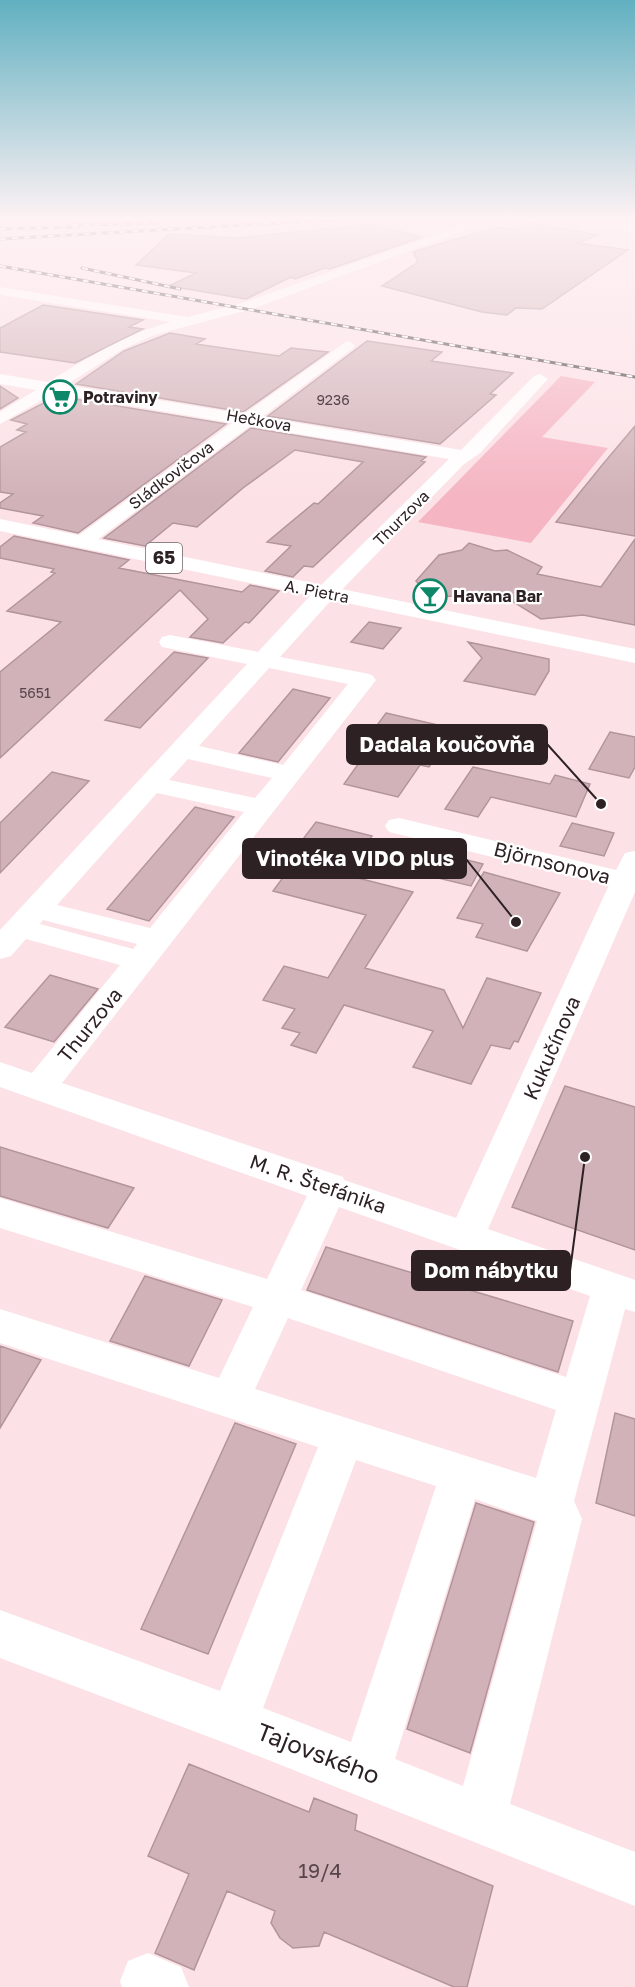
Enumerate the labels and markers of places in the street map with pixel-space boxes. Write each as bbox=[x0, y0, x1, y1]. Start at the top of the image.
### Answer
supermarket icon: Potraviny bbox=[42, 379, 78, 415]
place label: Potraviny bbox=[83, 387, 158, 407]
bar icon: Havana Bar bbox=[412, 578, 448, 614]
place label: Havana Bar bbox=[453, 586, 542, 606]
callout: Dadala koučovňa bbox=[347, 725, 547, 764]
callout: Vinotéka VIDO plus bbox=[243, 839, 466, 878]
callout: Dom nábytku bbox=[412, 1251, 570, 1290]

